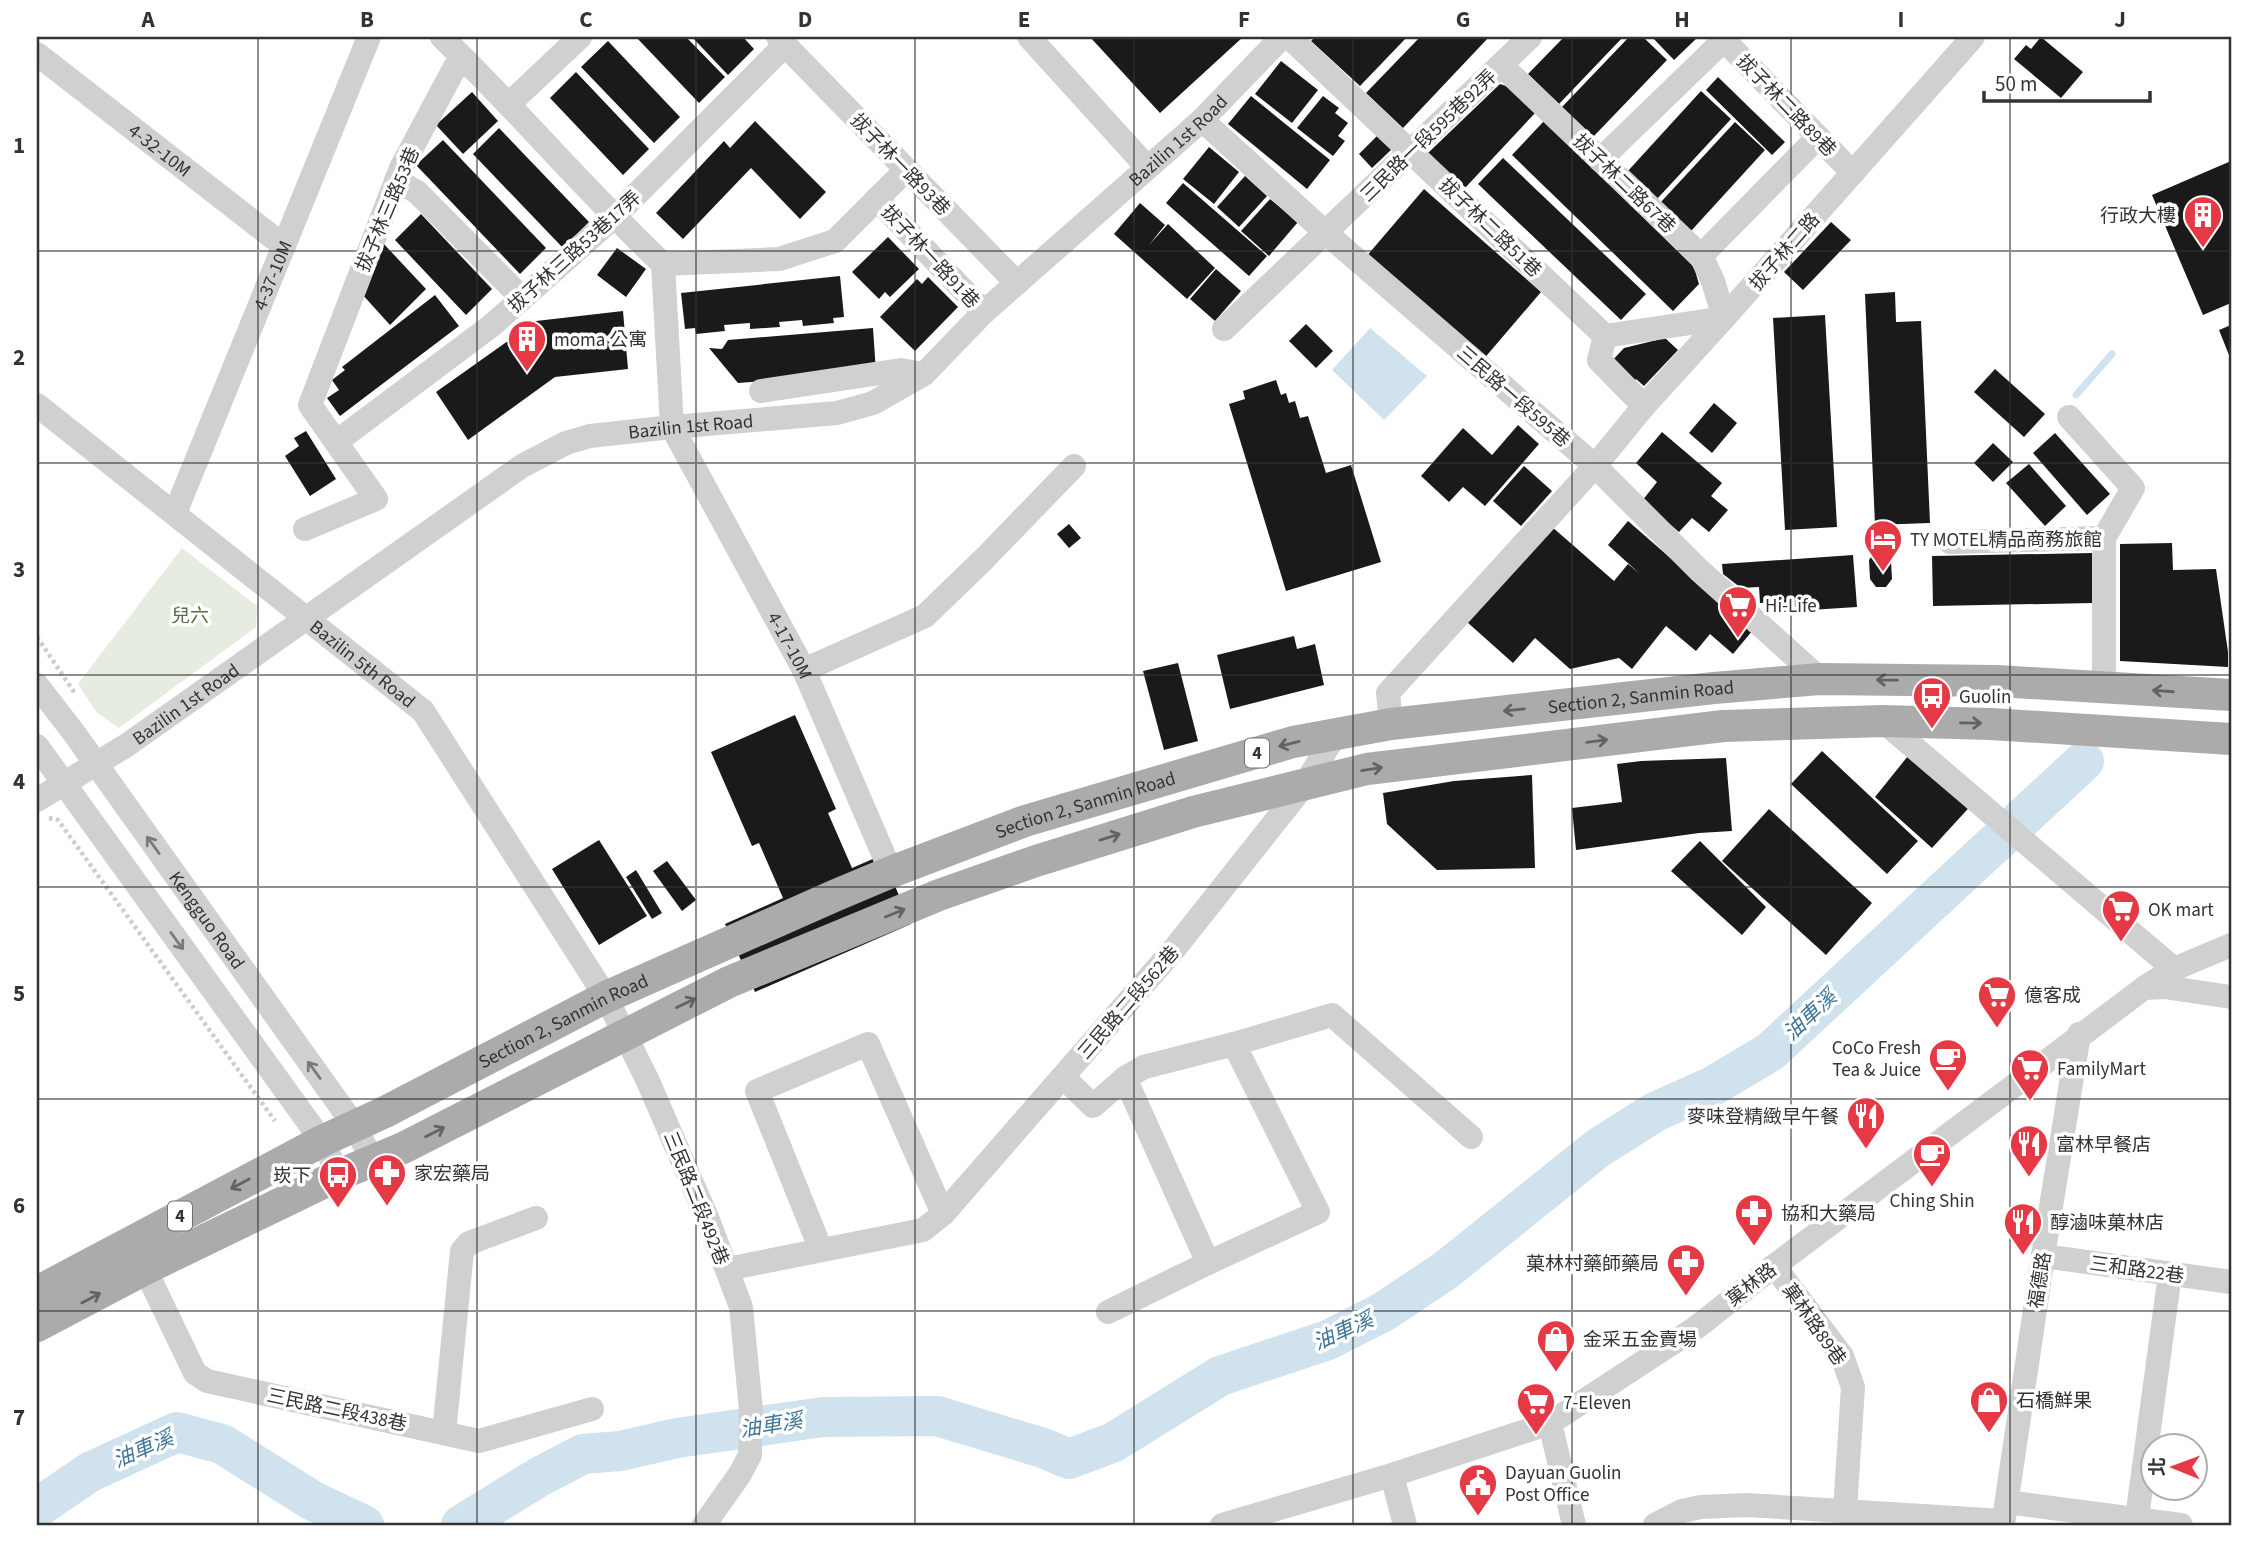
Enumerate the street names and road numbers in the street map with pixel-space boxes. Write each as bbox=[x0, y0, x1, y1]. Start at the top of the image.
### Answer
street label: 拔子林二路89巷 bbox=[1730, 49, 1842, 163]
street label: 三民路一段595巷92弄 bbox=[1355, 64, 1503, 208]
street label: Bazilin 1st Road bbox=[1123, 89, 1234, 194]
street label: 拔子林一路93巷 bbox=[844, 108, 956, 222]
street label: 4-32-10M bbox=[122, 118, 196, 184]
street label: 拔子林二路67巷 bbox=[1567, 128, 1681, 240]
street label: 拔子林三路53巷 bbox=[350, 143, 427, 276]
street label: 拔子林二路51巷 bbox=[1433, 172, 1547, 284]
street label: 拔子林三路53巷17弄 bbox=[503, 185, 647, 319]
street label: 拔子林一路91巷 bbox=[875, 199, 985, 315]
street label: 拔子林二路 bbox=[1744, 207, 1826, 297]
street label: 4-37-10M bbox=[247, 237, 300, 314]
street label: 三民路一段595巷 bbox=[1450, 340, 1576, 454]
street label: Bazilin 1st Road bbox=[627, 408, 754, 447]
street label: 4-17-10M bbox=[760, 608, 818, 684]
street label: Bazilin 5th Road bbox=[303, 614, 421, 715]
street label: Bazilin 1st Road bbox=[127, 658, 245, 752]
street label: Section 2, Sanmin Road bbox=[1546, 674, 1735, 721]
road number: 4 bbox=[1245, 738, 1269, 768]
street label: Section 2, Sanmin Road bbox=[991, 765, 1179, 846]
street label: Kengguo Road bbox=[162, 866, 251, 975]
street label: 三民路二段562巷 bbox=[1072, 940, 1186, 1066]
street label: Section 2, Sanmin Road bbox=[474, 968, 653, 1076]
street label: 三民路二段492巷 bbox=[656, 1128, 735, 1270]
road number: 4 bbox=[168, 1202, 192, 1231]
street label: 福德路 bbox=[2023, 1250, 2058, 1311]
street label: 三和路22巷 bbox=[2088, 1251, 2186, 1290]
street label: 菓林路 bbox=[1721, 1257, 1783, 1313]
street label: 菓林路89巷 bbox=[1775, 1278, 1852, 1371]
street label: 三民路二段438巷 bbox=[264, 1382, 409, 1438]

